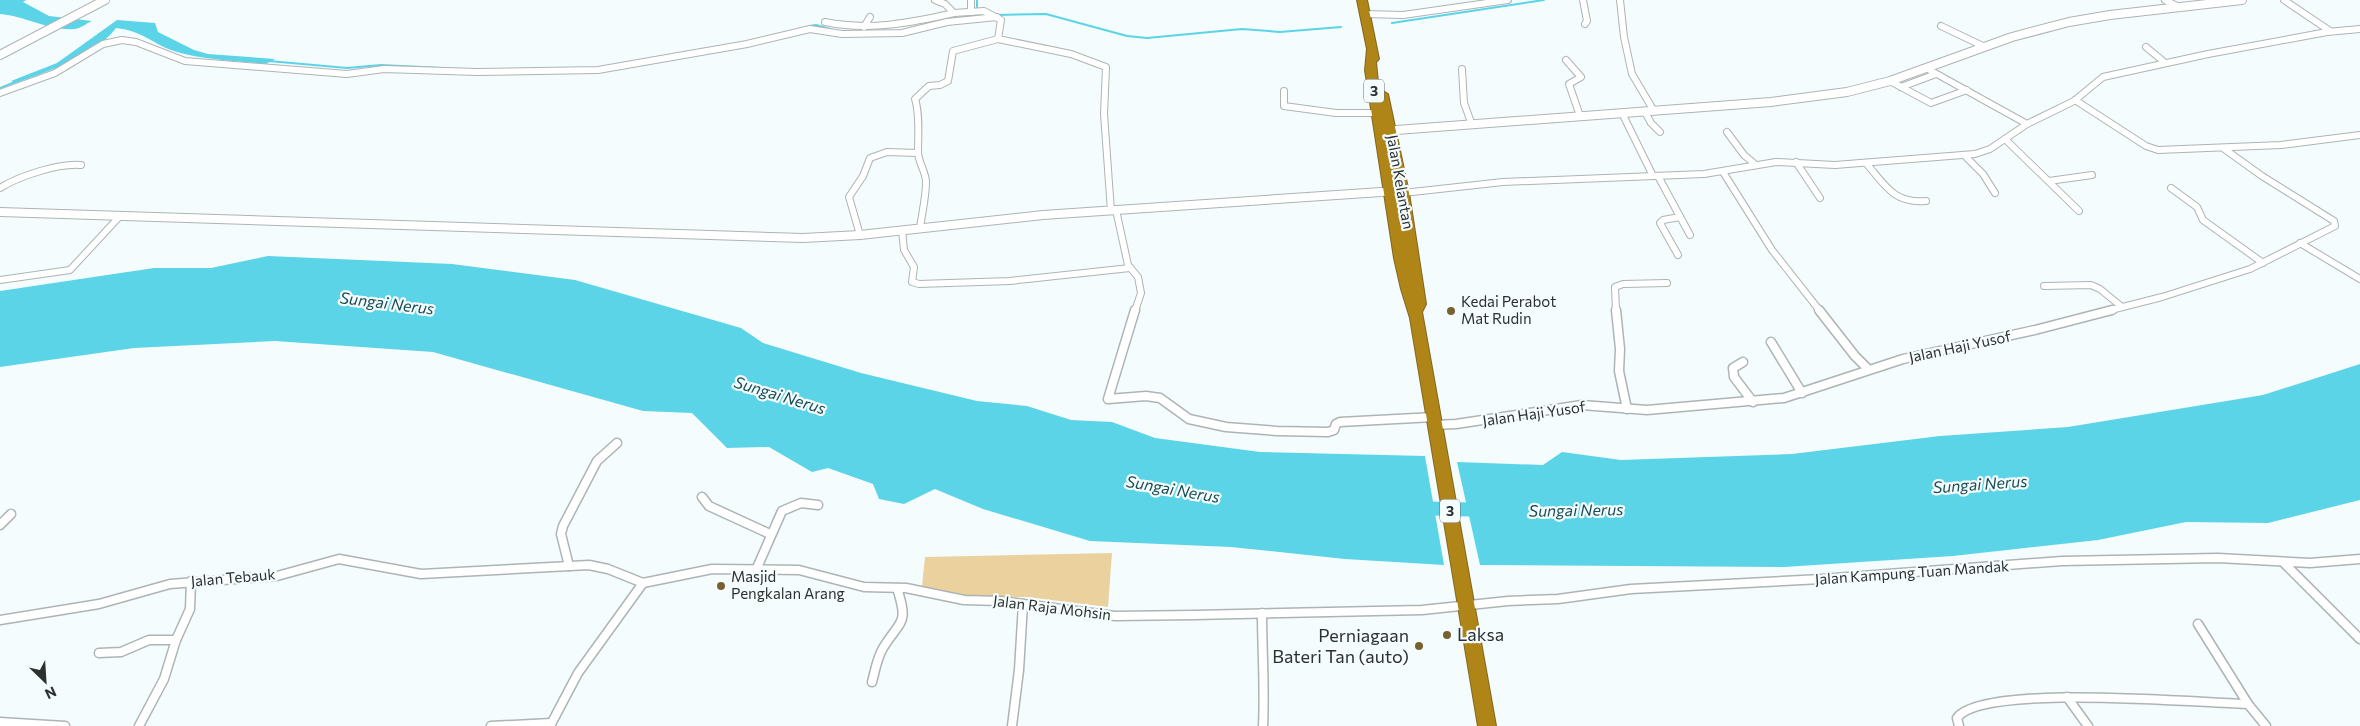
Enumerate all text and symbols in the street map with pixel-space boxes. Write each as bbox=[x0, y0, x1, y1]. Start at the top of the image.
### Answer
road number: 3 bbox=[1364, 80, 1384, 102]
street label: Jalan Kelantan bbox=[1384, 133, 1418, 230]
water label: Sungai Nerus bbox=[339, 287, 435, 318]
place label: Kedai Perabot Mat Rudin bbox=[1461, 292, 1556, 327]
marker: Kedai Perabot Mat Rudin bbox=[1445, 305, 1457, 317]
street label: Jalan Haji Yusof bbox=[1907, 326, 2012, 366]
water label: Sungai Nerus bbox=[732, 372, 828, 417]
street label: Jalan Haji Yusof bbox=[1481, 397, 1587, 429]
water label: Sungai Nerus bbox=[1125, 471, 1221, 506]
water label: Sungai Nerus bbox=[1932, 471, 2028, 496]
water label: Sungai Nerus bbox=[1528, 499, 1624, 520]
road number: 3 bbox=[1440, 500, 1460, 522]
street label: Jalan Kampung Tuan Mandak bbox=[1814, 556, 2010, 588]
street label: Jalan Tebauk bbox=[190, 564, 276, 590]
place label: Masjid Pengkalan Arang bbox=[731, 567, 845, 602]
marker: Masjid Pengkalan Arang bbox=[715, 580, 727, 592]
street label: Jalan Raja Mohsin bbox=[992, 591, 1112, 623]
place label: Laksa bbox=[1457, 623, 1504, 645]
place label: Perniagaan Bateri Tan (auto) bbox=[1272, 624, 1409, 667]
marker: Laksa bbox=[1441, 629, 1453, 641]
marker: Perniagaan Bateri Tan (auto) bbox=[1413, 640, 1425, 652]
north arrow bbox=[20, 656, 70, 706]
text: N bbox=[42, 683, 59, 703]

